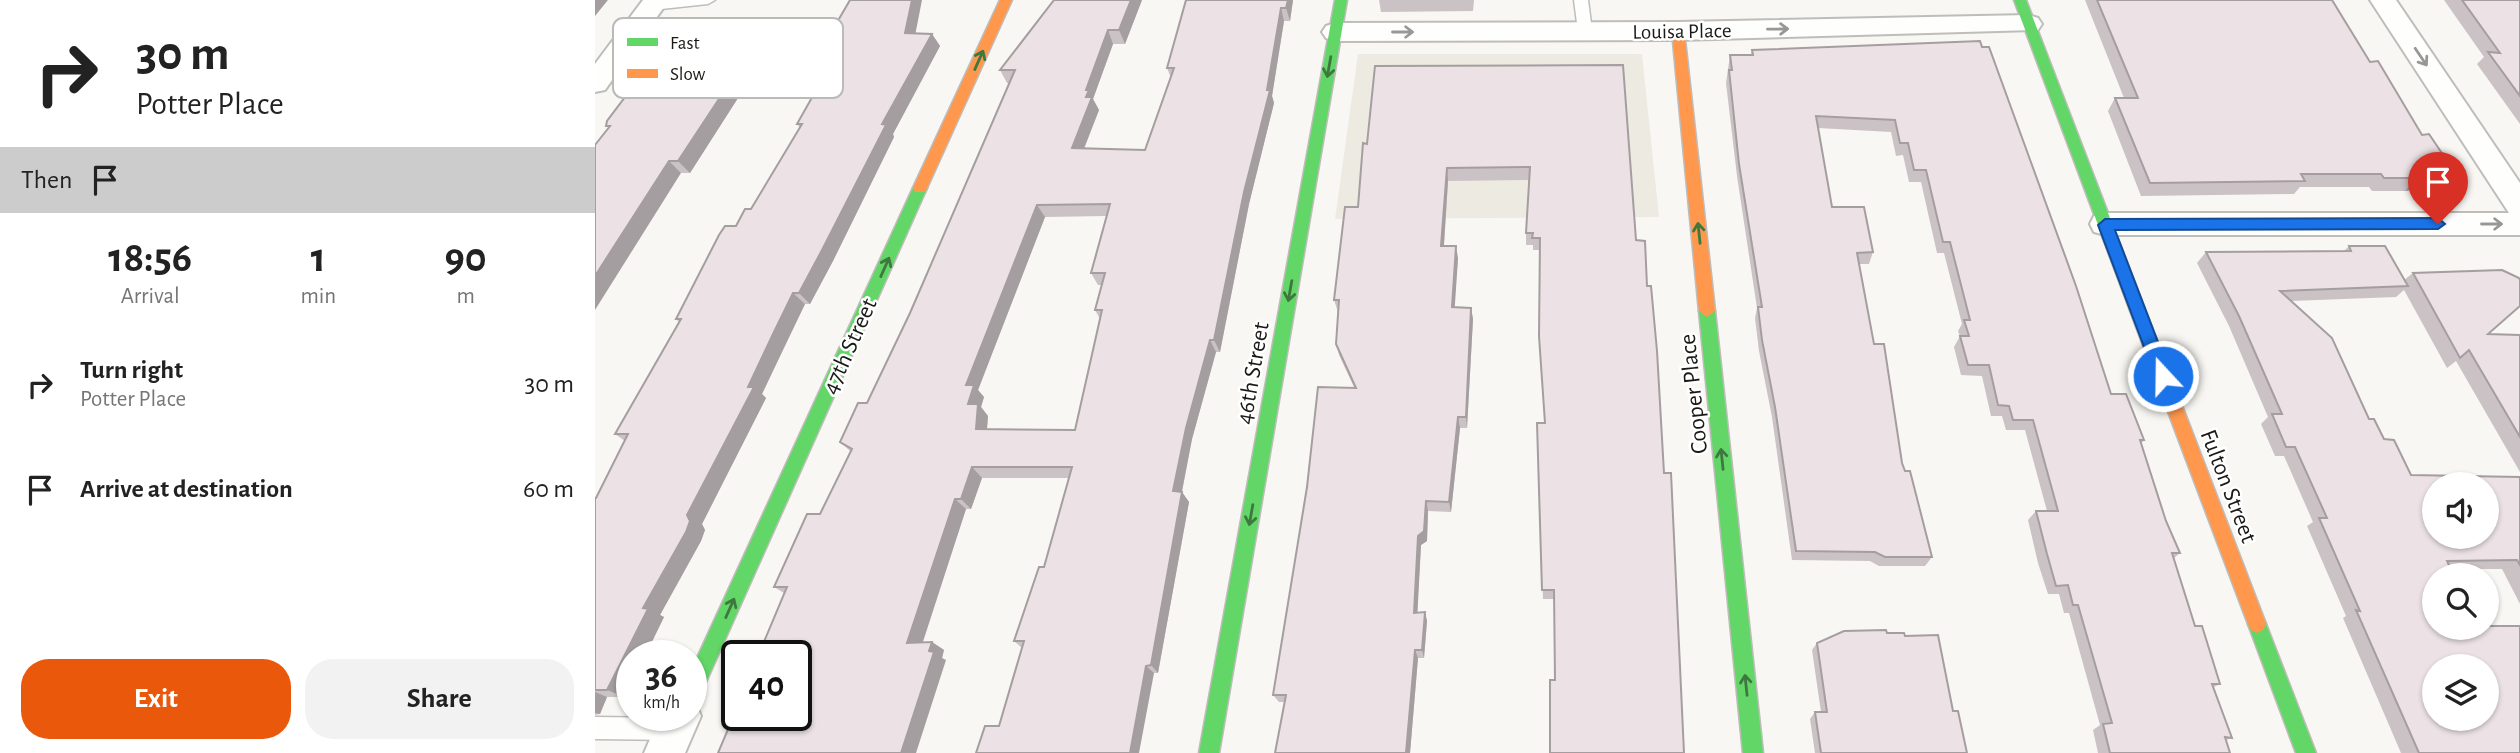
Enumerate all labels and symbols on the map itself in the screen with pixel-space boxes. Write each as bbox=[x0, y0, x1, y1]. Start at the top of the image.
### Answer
legend bbox=[613, 18, 843, 98]
street label: Louisa Place bbox=[1632, 20, 1732, 43]
one-way arrow bbox=[1766, 23, 1789, 36]
one-way arrow bbox=[1392, 25, 1415, 39]
text: Fast bbox=[670, 34, 700, 53]
one-way arrow bbox=[2414, 47, 2428, 66]
one-way arrow bbox=[973, 50, 986, 71]
one-way arrow bbox=[1322, 55, 1335, 78]
text: Slow bbox=[670, 65, 706, 84]
pin bbox=[2408, 152, 2468, 224]
one-way arrow bbox=[2480, 217, 2503, 231]
one-way arrow bbox=[1692, 222, 1705, 244]
one-way arrow bbox=[879, 257, 892, 278]
one-way arrow bbox=[1283, 279, 1296, 302]
street label: 47th Street bbox=[818, 295, 882, 398]
street label: 46th Street bbox=[1232, 320, 1274, 426]
street label: Cooper Place bbox=[1676, 333, 1712, 455]
position arrow bbox=[2126, 339, 2200, 413]
street label: Fulton Street bbox=[2196, 426, 2261, 547]
one-way arrow bbox=[1716, 448, 1729, 471]
one-way arrow bbox=[1243, 503, 1257, 526]
one-way arrow bbox=[724, 598, 737, 619]
speed limit sign: 40 bbox=[721, 640, 812, 731]
one-way arrow bbox=[1739, 674, 1752, 697]

